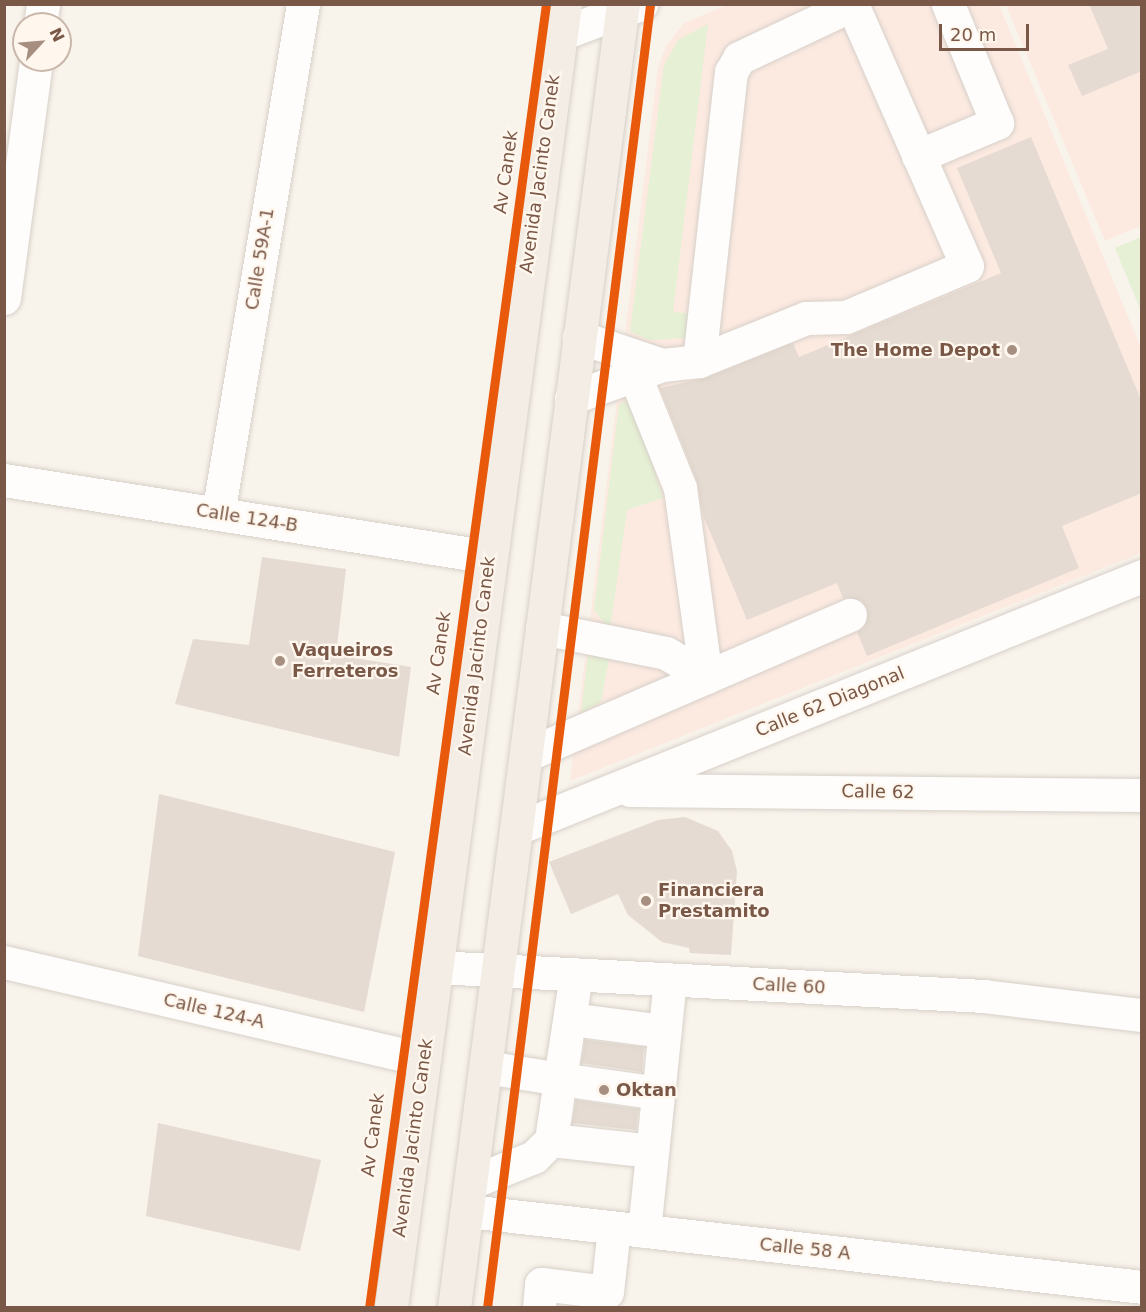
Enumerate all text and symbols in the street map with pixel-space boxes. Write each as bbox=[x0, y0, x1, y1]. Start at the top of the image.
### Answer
north arrow bbox=[12, 12, 72, 72]
scale bar bbox=[942, 12, 1032, 50]
text: 20 m bbox=[950, 24, 996, 45]
text: N bbox=[45, 25, 68, 45]
street label: Avenida Jacinto Canek bbox=[515, 73, 565, 275]
street label: Av Canek bbox=[489, 129, 523, 215]
street label: Calle 59A-1 bbox=[241, 206, 279, 312]
place label: The Home Depot bbox=[831, 339, 1000, 361]
marker: The Home Depot bbox=[1005, 343, 1019, 357]
street label: Calle 124-B bbox=[194, 499, 300, 537]
street label: Avenida Jacinto Canek bbox=[454, 555, 500, 757]
street label: Av Canek bbox=[422, 610, 456, 696]
place label: Vaqueiros Ferreteros bbox=[292, 640, 399, 682]
marker: Vaqueiros Ferreteros bbox=[273, 654, 287, 668]
street label: Calle 62 Diagonal bbox=[752, 662, 908, 742]
street label: Calle 62 bbox=[841, 781, 915, 803]
place label: Financiera Prestamito bbox=[658, 880, 770, 922]
marker: Financiera Prestamito bbox=[639, 894, 653, 908]
street label: Calle 60 bbox=[752, 973, 826, 999]
street label: Calle 124-A bbox=[161, 989, 267, 1033]
street label: Avenida Jacinto Canek bbox=[388, 1037, 438, 1239]
place label: Oktan bbox=[616, 1079, 677, 1101]
marker: Oktan bbox=[597, 1083, 611, 1097]
street label: Av Canek bbox=[357, 1092, 389, 1178]
street label: Calle 58 A bbox=[758, 1233, 852, 1265]

